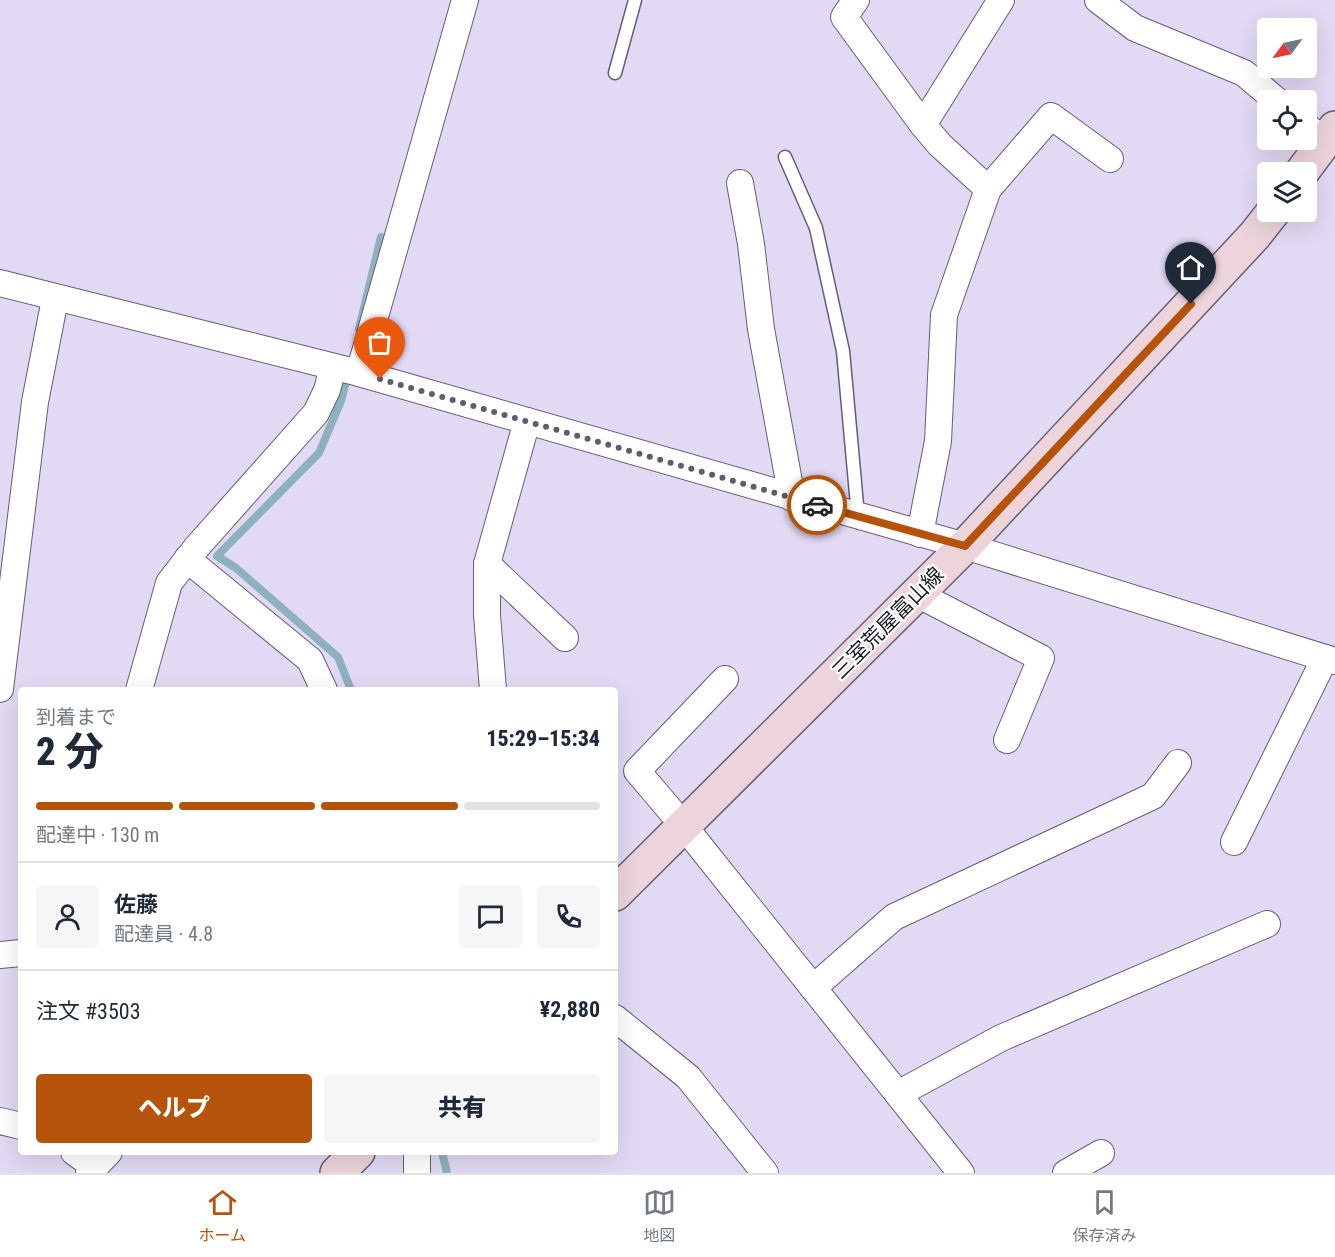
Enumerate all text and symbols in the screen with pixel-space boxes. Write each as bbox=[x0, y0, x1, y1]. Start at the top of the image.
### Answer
north arrow bbox=[1257, 18, 1317, 78]
map controls bbox=[1257, 18, 1317, 222]
button: locate bbox=[1257, 90, 1317, 150]
button: layers bbox=[1257, 162, 1317, 222]
pin bbox=[1165, 242, 1216, 304]
icon: home bbox=[1174, 251, 1207, 284]
pin bbox=[354, 317, 405, 379]
icon: bag bbox=[363, 326, 396, 359]
courier bbox=[787, 475, 847, 535]
icon: car bbox=[801, 489, 834, 522]
street label: 三室荒屋富山線 bbox=[828, 563, 948, 683]
text: 到着まで bbox=[36, 705, 116, 729]
text: 15:29–15:34 bbox=[486, 726, 600, 751]
text: 2 分 bbox=[36, 729, 104, 775]
text: 配達中 · 130 m bbox=[36, 823, 159, 847]
button: person bbox=[36, 885, 99, 948]
button: chat bbox=[459, 885, 522, 948]
button: phone bbox=[537, 885, 600, 948]
text: 佐藤 bbox=[114, 892, 158, 917]
text: 配達員 · 4.8 bbox=[114, 922, 213, 946]
text: ¥2,880 bbox=[540, 997, 600, 1022]
text: 注文 #3503 bbox=[36, 999, 141, 1024]
button: ヘルプ bbox=[36, 1074, 312, 1143]
button: 共有 bbox=[324, 1074, 600, 1143]
tab: ホーム bbox=[198, 1186, 246, 1246]
tab: 地図 bbox=[643, 1186, 676, 1246]
tab: 保存済み bbox=[1073, 1186, 1137, 1246]

